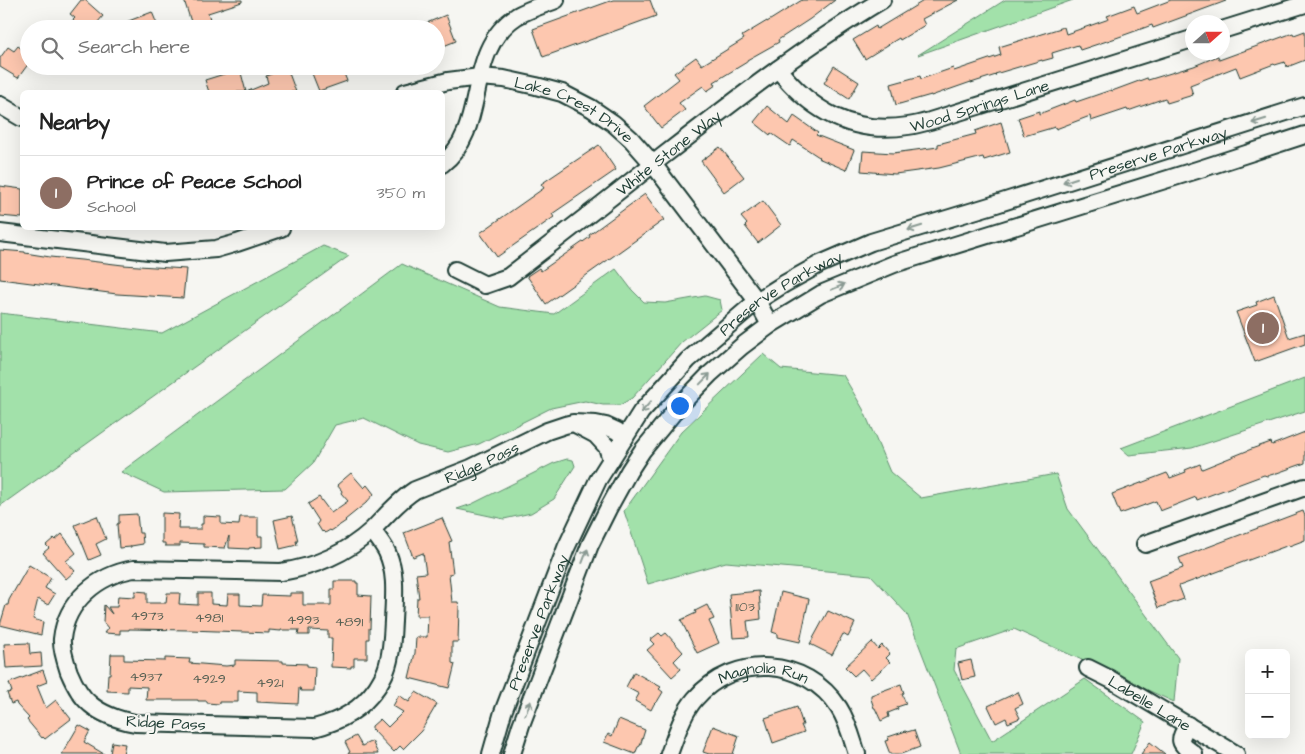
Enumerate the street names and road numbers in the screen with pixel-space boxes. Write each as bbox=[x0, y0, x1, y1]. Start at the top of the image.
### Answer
street label: Lake Crest Drive bbox=[512, 72, 638, 148]
street label: Wood Springs Lane bbox=[908, 74, 1052, 138]
street label: White Stone Way bbox=[612, 105, 727, 201]
street label: Preserve Parkway bbox=[1087, 121, 1230, 186]
street label: Preserve Parkway bbox=[714, 246, 846, 341]
street label: Ridge Pass bbox=[441, 436, 523, 489]
street label: Preserve Parkway bbox=[502, 551, 575, 693]
street label: Magnolia Run bbox=[714, 657, 813, 690]
street label: Labelle Lane bbox=[1104, 670, 1195, 737]
street label: Ridge Pass bbox=[125, 710, 206, 737]

